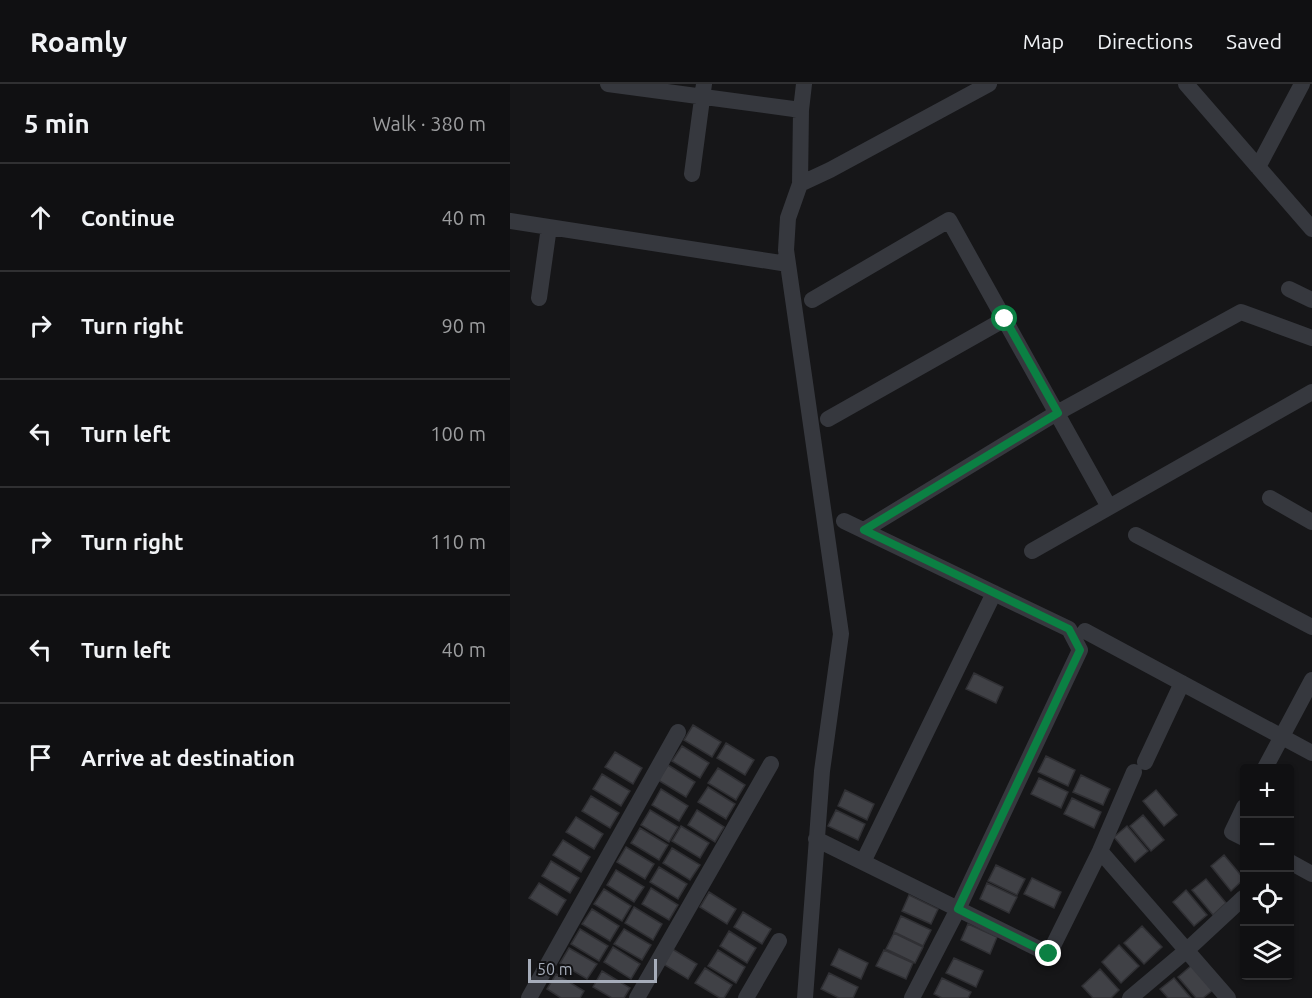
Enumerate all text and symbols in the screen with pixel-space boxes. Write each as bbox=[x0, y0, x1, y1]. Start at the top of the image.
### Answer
text: Roamly bbox=[30, 26, 127, 57]
text: Map bbox=[1023, 29, 1064, 53]
text: Directions bbox=[1097, 29, 1193, 53]
text: Saved bbox=[1226, 29, 1282, 53]
text: 5 min bbox=[24, 109, 90, 138]
text: Walk · 380 m bbox=[373, 112, 486, 135]
icon: ahead bbox=[24, 201, 57, 234]
text: Continue bbox=[81, 205, 175, 230]
text: 40 m bbox=[442, 206, 486, 229]
route start bbox=[991, 305, 1017, 331]
icon: right bbox=[24, 309, 57, 342]
text: Turn right bbox=[81, 313, 183, 338]
text: 90 m bbox=[442, 314, 486, 337]
icon: left bbox=[24, 417, 57, 450]
text: Turn left bbox=[81, 421, 171, 446]
text: 100 m bbox=[430, 422, 486, 445]
icon: right bbox=[24, 525, 57, 558]
text: Turn right bbox=[81, 529, 183, 554]
text: 110 m bbox=[430, 530, 486, 553]
icon: left bbox=[24, 633, 57, 666]
text: Turn left bbox=[81, 637, 171, 662]
text: 40 m bbox=[442, 638, 486, 661]
icon: arrive bbox=[24, 741, 57, 774]
text: Arrive at destination bbox=[81, 745, 295, 770]
map controls bbox=[1240, 764, 1294, 980]
button: + bbox=[1240, 764, 1294, 818]
button: − bbox=[1240, 818, 1294, 872]
button: locate bbox=[1240, 872, 1294, 926]
button: layers bbox=[1240, 926, 1294, 980]
route end bbox=[1035, 940, 1061, 966]
scale bar bbox=[528, 956, 657, 984]
text: 50 m bbox=[537, 960, 573, 978]

